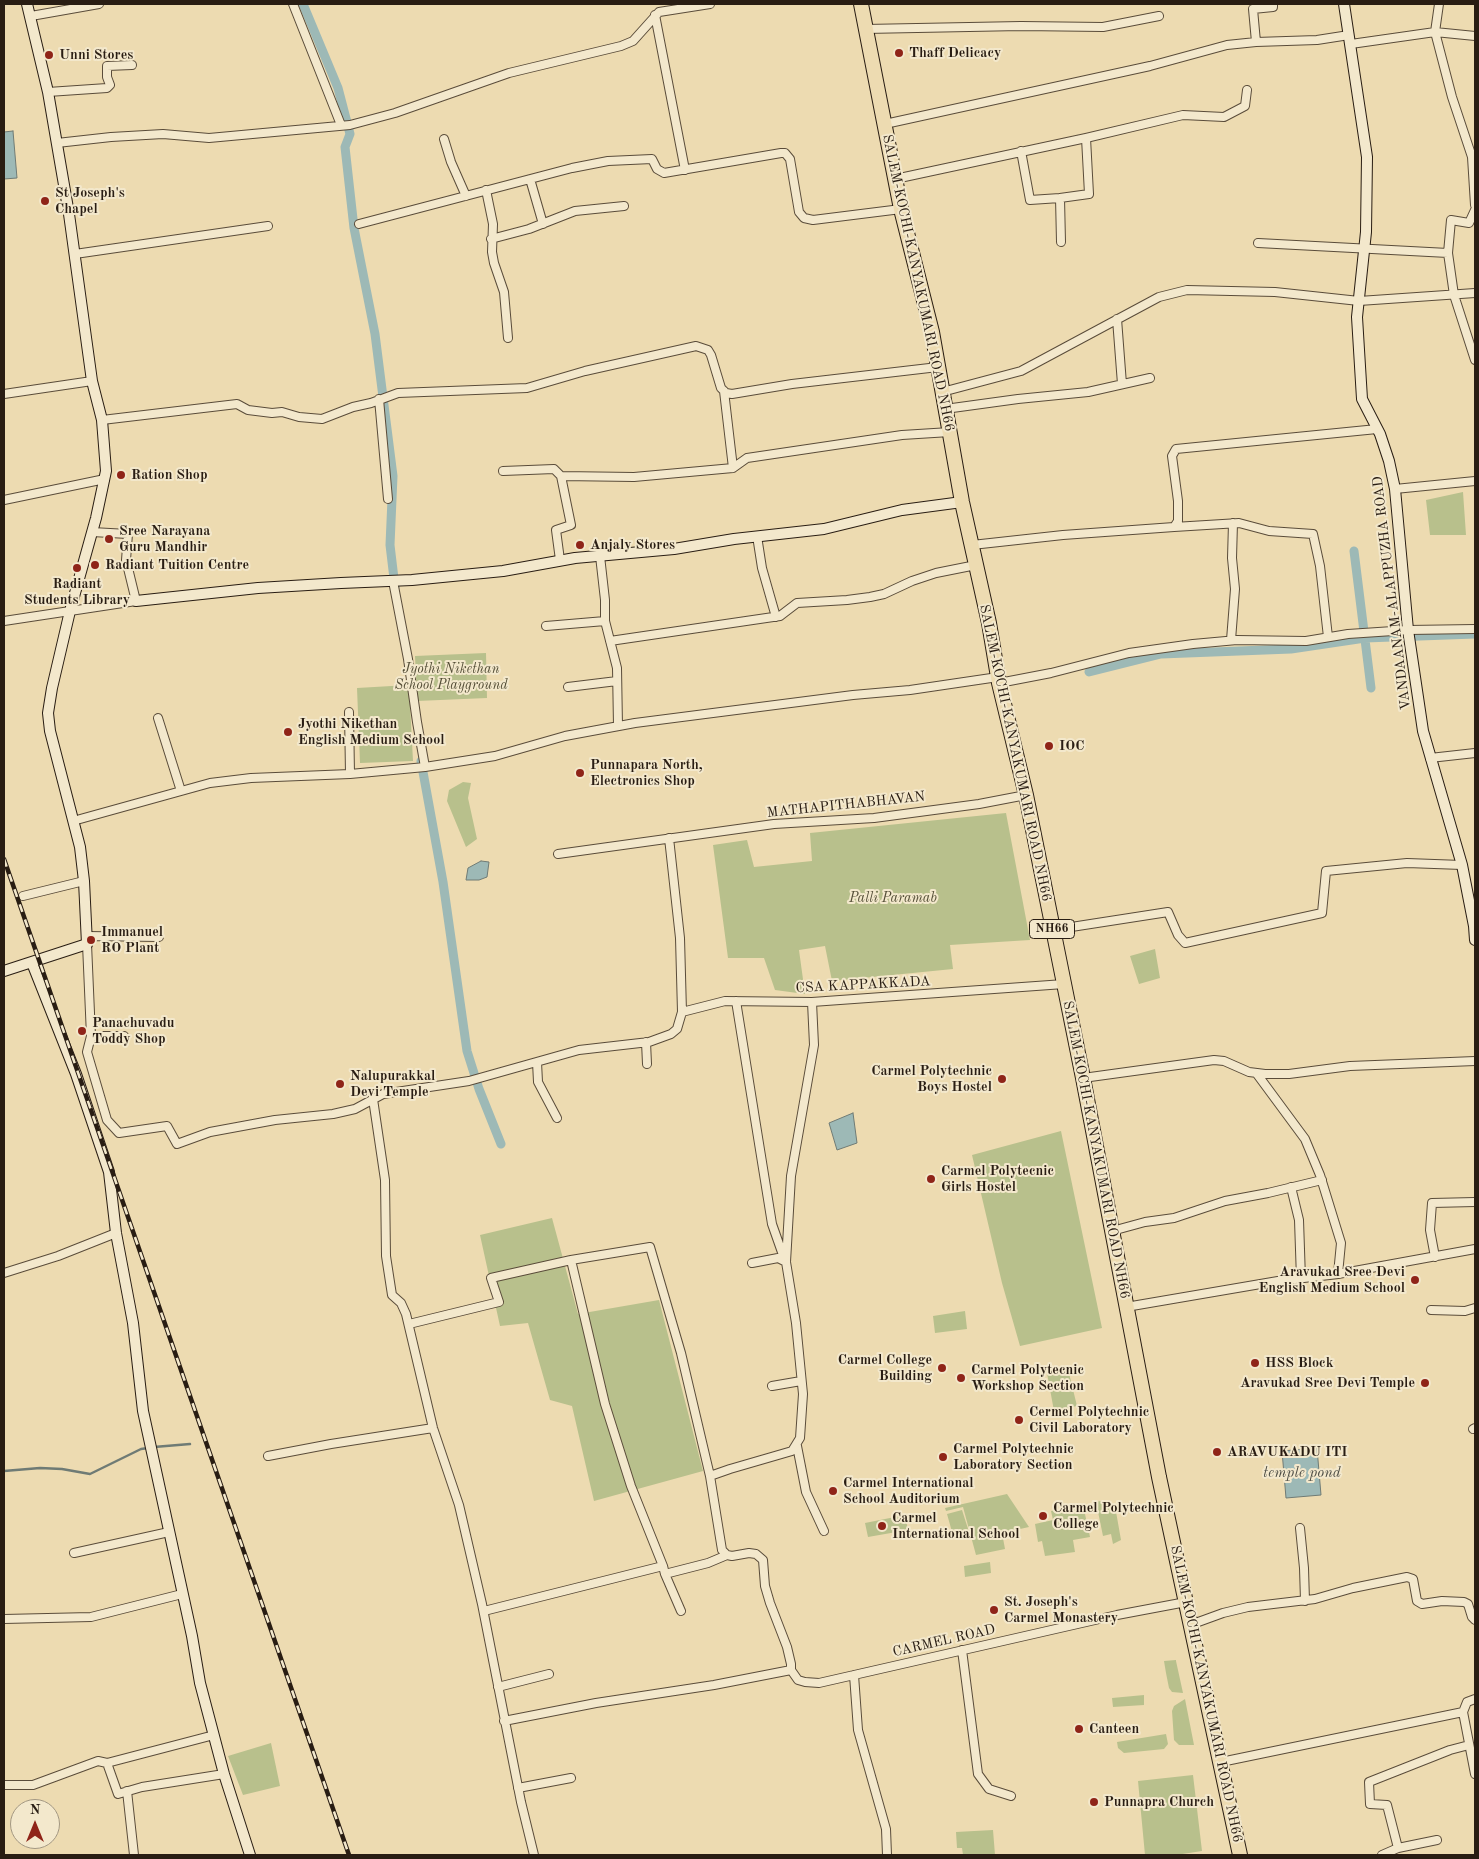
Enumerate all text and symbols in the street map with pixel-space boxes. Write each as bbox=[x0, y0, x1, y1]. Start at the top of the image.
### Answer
place label: Thaff Delicacy bbox=[909, 45, 1001, 61]
place label: Unni Stores bbox=[59, 47, 133, 63]
marker: Thaff Delicacy bbox=[893, 47, 905, 59]
marker: Unni Stores bbox=[43, 49, 55, 61]
street label: SALEM-KOCHI-KANYAKUMARI ROAD NH66 bbox=[878, 133, 958, 433]
place label: St Joseph's Chapel bbox=[55, 185, 125, 218]
marker: St Joseph's Chapel bbox=[39, 195, 51, 207]
place label: Ration Shop bbox=[131, 467, 208, 483]
marker: Ration Shop bbox=[115, 469, 127, 481]
street label: VANDAANAM-ALAPPUZHA ROAD bbox=[1369, 475, 1415, 711]
place label: Sree Narayana Guru Mandhir bbox=[119, 523, 210, 556]
marker: Sree Narayana Guru Mandhir bbox=[103, 533, 115, 545]
place label: Anjaly Stores bbox=[590, 537, 675, 553]
marker: Anjaly Stores bbox=[574, 539, 586, 551]
place label: Radiant Tuition Centre bbox=[105, 557, 249, 573]
marker: Radiant Tuition Centre bbox=[89, 559, 101, 571]
marker: Radiant Students Library bbox=[71, 562, 83, 574]
place label: Radiant Students Library bbox=[24, 576, 130, 608]
street label: SALEM-KOCHI-KANYAKUMARI ROAD NH66 bbox=[975, 603, 1055, 903]
park label: Jyothi Nikethan School Playground bbox=[394, 661, 508, 694]
place label: Jyothi Nikethan English Medium School bbox=[298, 716, 444, 749]
marker: Jyothi Nikethan English Medium School bbox=[282, 726, 294, 738]
place label: IOC bbox=[1059, 738, 1084, 754]
marker: IOC bbox=[1043, 740, 1055, 752]
place label: Punnapara North, Electronics Shop bbox=[590, 757, 703, 790]
marker: Punnapara North, Electronics Shop bbox=[574, 767, 586, 779]
street label: MATHAPITHABHAVAN bbox=[766, 788, 926, 822]
park label: Palli Paramab bbox=[849, 890, 937, 906]
road number: NH66 bbox=[1030, 920, 1074, 939]
place label: Immanuel RO Plant bbox=[101, 924, 163, 956]
marker: Immanuel RO Plant bbox=[85, 934, 97, 946]
street label: CSA KAPPAKKADA bbox=[795, 973, 931, 997]
street label: SALEM-KOCHI-KANYAKUMARI ROAD NH66 bbox=[1059, 1000, 1133, 1300]
place label: Panachuvadu Toddy Shop bbox=[92, 1015, 174, 1048]
marker: Panachuvadu Toddy Shop bbox=[76, 1025, 88, 1037]
place label: Carmel Polytechnic Boys Hostel bbox=[871, 1063, 992, 1096]
place label: Nalupurakkal Devi Temple bbox=[350, 1068, 435, 1100]
marker: Carmel Polytechnic Boys Hostel bbox=[996, 1073, 1008, 1085]
marker: Nalupurakkal Devi Temple bbox=[334, 1078, 346, 1090]
place label: Carmel Polytecnic Girls Hostel bbox=[941, 1163, 1054, 1196]
marker: Carmel Polytecnic Girls Hostel bbox=[925, 1173, 937, 1185]
place label: Aravukad Sree Devi English Medium School bbox=[1259, 1264, 1405, 1296]
marker: Aravukad Sree Devi English Medium School bbox=[1409, 1274, 1421, 1286]
place label: Carmel College Building bbox=[838, 1352, 932, 1384]
place label: HSS Block bbox=[1265, 1355, 1334, 1371]
marker: HSS Block bbox=[1249, 1357, 1261, 1369]
marker: Carmel College Building bbox=[936, 1362, 948, 1374]
place label: Carmel Polytecnic Workshop Section bbox=[971, 1362, 1084, 1394]
marker: Carmel Polytecnic Workshop Section bbox=[955, 1372, 967, 1384]
place label: Aravukad Sree Devi Temple bbox=[1240, 1375, 1415, 1391]
marker: Aravukad Sree Devi Temple bbox=[1419, 1377, 1431, 1389]
place label: Cermel Polytechnic Civil Laboratory bbox=[1029, 1404, 1149, 1436]
marker: Cermel Polytechnic Civil Laboratory bbox=[1013, 1414, 1025, 1426]
place label: Carmel Polytechnic Laboratory Section bbox=[953, 1441, 1074, 1474]
place label: ARAVUKADU ITI bbox=[1227, 1444, 1347, 1460]
marker: ARAVUKADU ITI bbox=[1211, 1446, 1223, 1458]
marker: Carmel Polytechnic Laboratory Section bbox=[937, 1451, 949, 1463]
water label: temple pond bbox=[1263, 1464, 1341, 1482]
place label: Carmel International School Auditorium bbox=[843, 1475, 974, 1508]
marker: Carmel International School Auditorium bbox=[827, 1485, 839, 1497]
place label: Carmel Polytechnic College bbox=[1053, 1500, 1174, 1532]
place label: Carmel International School bbox=[892, 1510, 1020, 1542]
marker: Carmel Polytechnic College bbox=[1037, 1510, 1049, 1522]
marker: Carmel International School bbox=[876, 1520, 888, 1532]
street label: SALEM-KOCHI-KANYAKUMARI ROAD NH66 bbox=[1166, 1544, 1246, 1844]
place label: St. Joseph's Carmel Monastery bbox=[1004, 1594, 1118, 1626]
marker: St. Joseph's Carmel Monastery bbox=[988, 1604, 1000, 1616]
street label: CARMEL ROAD bbox=[891, 1621, 997, 1661]
place label: Canteen bbox=[1089, 1721, 1139, 1737]
marker: Canteen bbox=[1073, 1723, 1085, 1735]
place label: Punnapra Church bbox=[1104, 1794, 1214, 1810]
marker: Punnapra Church bbox=[1088, 1796, 1100, 1808]
north arrow bbox=[10, 1799, 60, 1849]
text: N bbox=[30, 1803, 40, 1817]

